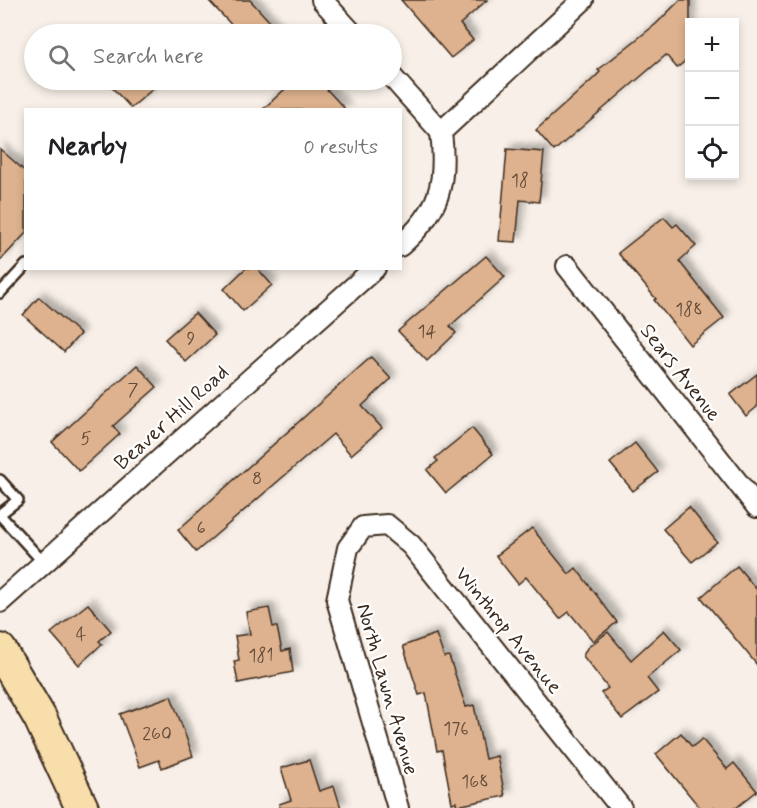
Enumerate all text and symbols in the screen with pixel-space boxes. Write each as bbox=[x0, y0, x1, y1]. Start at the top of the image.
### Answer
map controls bbox=[685, 18, 739, 180]
button: + bbox=[685, 18, 739, 72]
search box bbox=[24, 24, 402, 90]
icon: search bbox=[45, 41, 78, 74]
text: Search here bbox=[93, 43, 204, 71]
button: − bbox=[685, 72, 739, 126]
button: locate bbox=[685, 126, 739, 180]
text: Nearby bbox=[48, 130, 127, 164]
text: 0 results bbox=[304, 134, 378, 161]
house number: 18 bbox=[511, 169, 529, 193]
house number: 188 bbox=[675, 298, 703, 322]
street label: Sears Avenue bbox=[633, 318, 727, 427]
house number: 14 bbox=[418, 320, 437, 344]
house number: 9 bbox=[187, 327, 196, 351]
street label: Beaver Hill Road bbox=[108, 359, 235, 477]
house number: 7 bbox=[128, 378, 139, 402]
house number: 5 bbox=[81, 427, 92, 451]
house number: 8 bbox=[252, 467, 262, 491]
house number: 6 bbox=[196, 516, 206, 540]
street label: Winthrop Avenue bbox=[448, 561, 568, 700]
street label: North Lawn Avenue bbox=[349, 600, 425, 778]
house number: 4 bbox=[76, 623, 86, 647]
house number: 181 bbox=[249, 644, 273, 668]
house number: 176 bbox=[443, 717, 469, 741]
house number: 260 bbox=[142, 722, 172, 746]
house number: 168 bbox=[461, 770, 489, 794]

